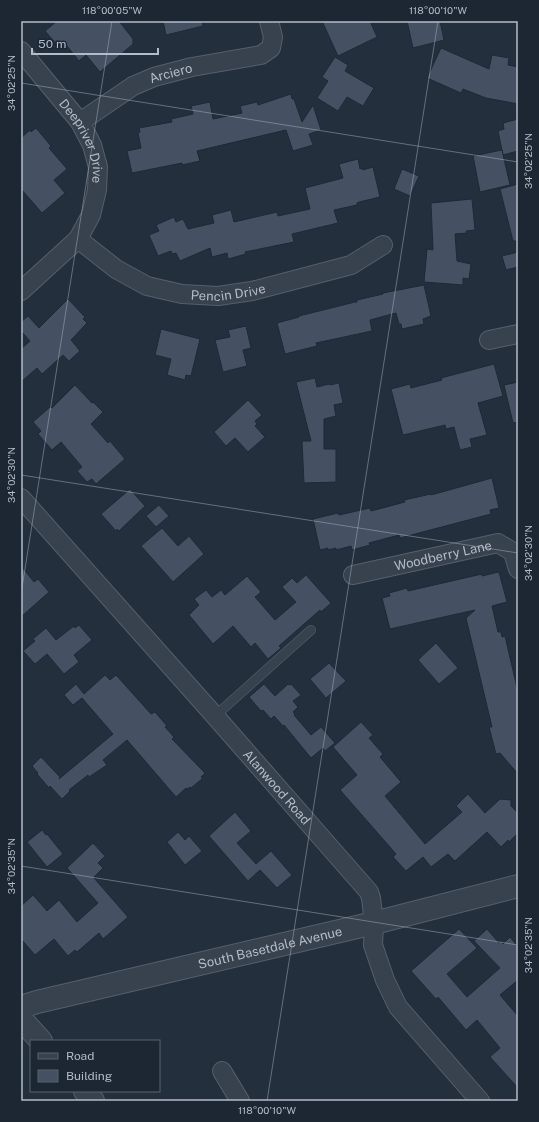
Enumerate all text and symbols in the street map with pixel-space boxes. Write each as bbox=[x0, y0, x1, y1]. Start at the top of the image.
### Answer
text: 118°00'05"W bbox=[82, 4, 143, 16]
text: 118°00'10"W bbox=[409, 4, 467, 16]
scale bar bbox=[32, 30, 158, 56]
text: 50 m bbox=[38, 37, 66, 51]
text: 34°02'25"N bbox=[5, 55, 17, 111]
street label: Arciero bbox=[147, 60, 194, 86]
street label: Deepriver Drive bbox=[56, 96, 105, 184]
text: 34°02'25"N bbox=[522, 133, 534, 189]
street label: Pencin Drive bbox=[190, 281, 267, 304]
text: 34°02'30"N bbox=[5, 447, 17, 503]
text: 34°02'30"N bbox=[522, 525, 534, 581]
street label: Woodberry Lane bbox=[393, 538, 493, 574]
street label: Alanwood Road bbox=[240, 747, 313, 828]
text: 34°02'35"N bbox=[5, 838, 17, 894]
text: 34°02'35"N bbox=[522, 917, 534, 973]
street label: South Basetdale Avenue bbox=[197, 924, 344, 972]
legend bbox=[30, 1040, 160, 1092]
text: Road bbox=[66, 1049, 94, 1063]
text: Building bbox=[66, 1069, 112, 1083]
text: 118°00'10"W bbox=[238, 1104, 296, 1116]

